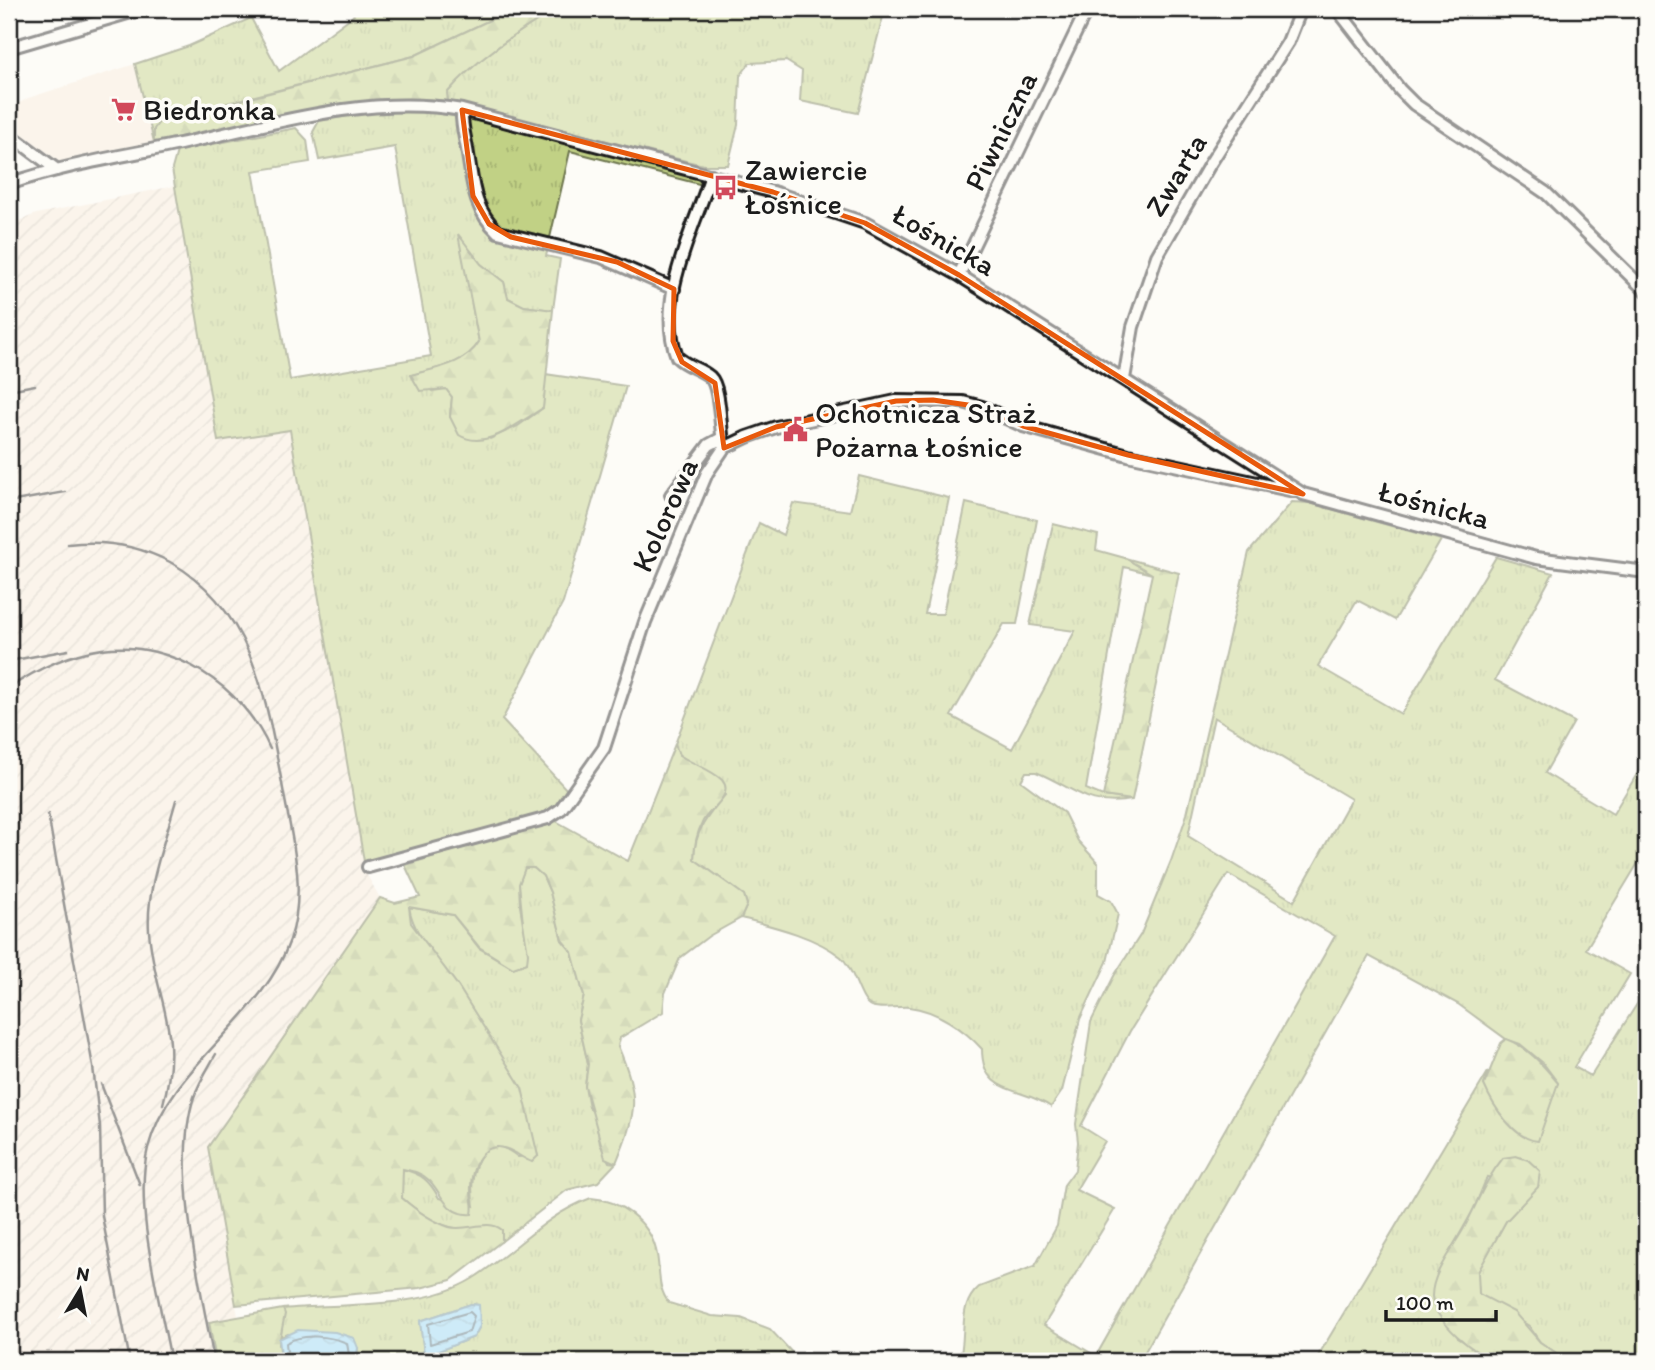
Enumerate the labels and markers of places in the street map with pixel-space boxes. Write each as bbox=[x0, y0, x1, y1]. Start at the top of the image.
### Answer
place label: Biedronka bbox=[143, 91, 276, 128]
supermarket icon: Biedronka bbox=[109, 96, 137, 124]
place label: Zawiercie Łośnice bbox=[745, 151, 868, 222]
bus stop icon: Zawiercie Łośnice bbox=[711, 173, 739, 201]
place label: Ochotnicza Straż Pożarna Łośnice bbox=[815, 394, 1036, 465]
public building icon: Ochotnicza Straż Pożarna Łośnice bbox=[781, 416, 809, 444]

